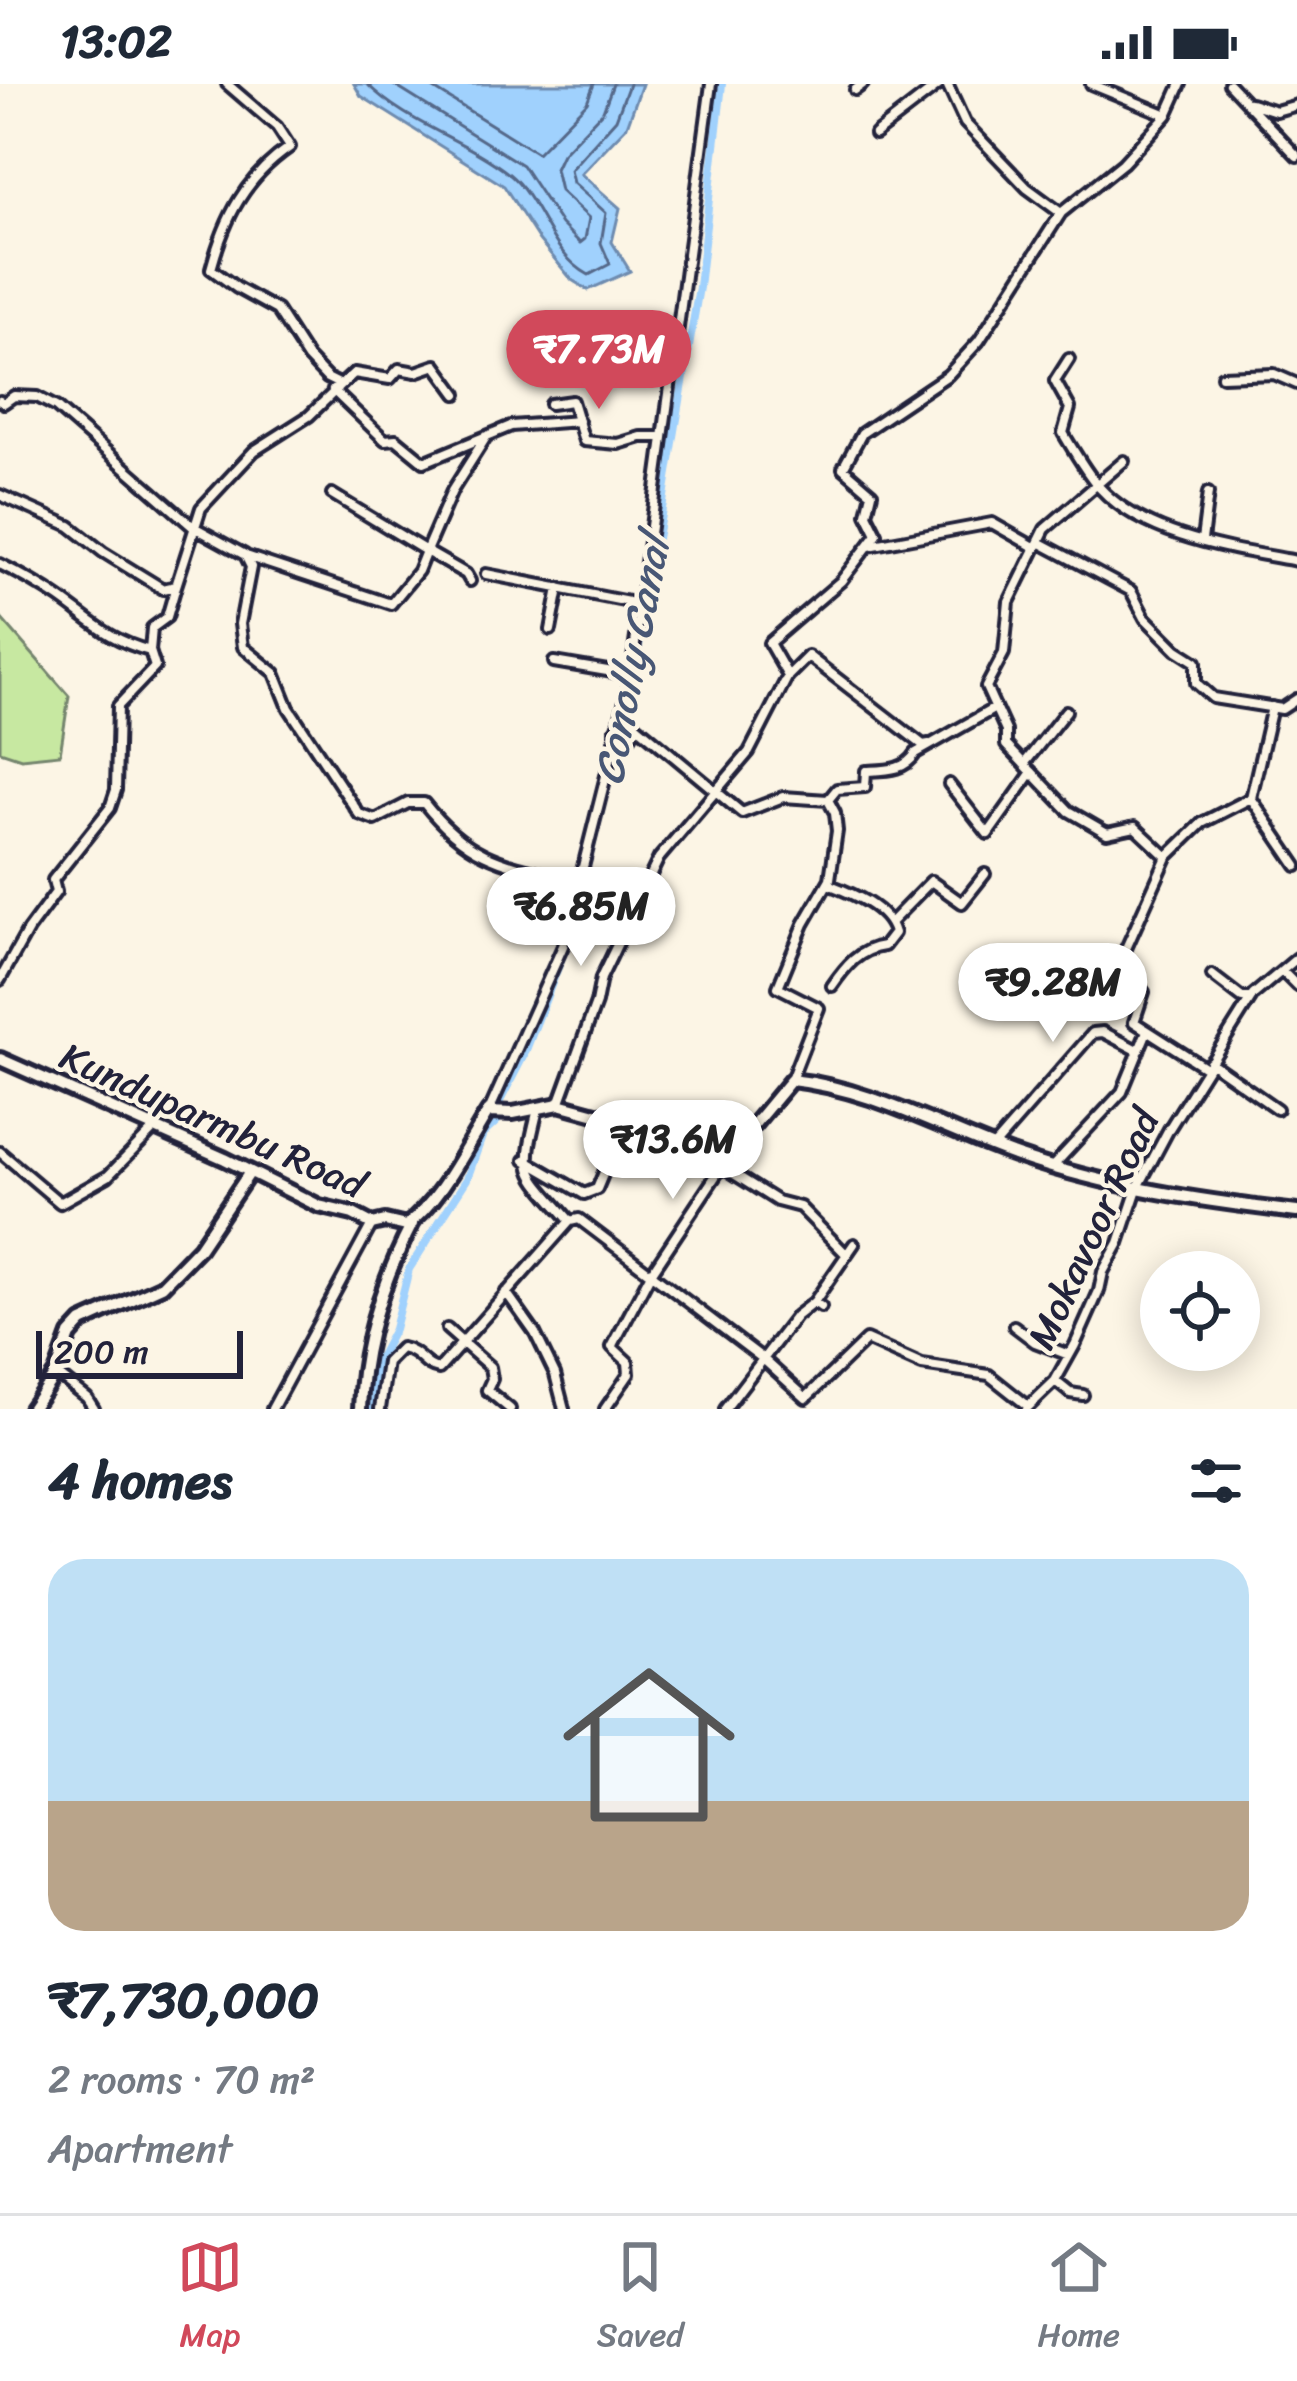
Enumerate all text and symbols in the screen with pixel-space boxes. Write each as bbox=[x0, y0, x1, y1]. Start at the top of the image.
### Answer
text: 13:02 bbox=[60, 2, 172, 82]
pin: ₹7.73M bbox=[501, 310, 697, 412]
text: ₹7.73M bbox=[533, 314, 665, 383]
water label: Conolly Canal bbox=[572, 521, 694, 790]
pin: ₹6.85M bbox=[483, 867, 679, 969]
text: ₹6.85M bbox=[514, 871, 648, 940]
pin: ₹9.28M bbox=[955, 943, 1151, 1045]
text: ₹9.28M bbox=[985, 947, 1121, 1016]
street label: Kunduparmbu Road bbox=[49, 1022, 379, 1219]
street label: Mokavoor Road bbox=[1007, 1095, 1180, 1361]
pin: ₹13.6M bbox=[575, 1100, 771, 1202]
text: ₹13.6M bbox=[610, 1104, 736, 1173]
map controls bbox=[1140, 1251, 1260, 1371]
button: locate bbox=[1140, 1251, 1260, 1371]
text: 200 m bbox=[54, 1323, 149, 1381]
scale bar bbox=[36, 1325, 243, 1378]
text: 4 homes bbox=[48, 1436, 232, 1526]
icon: filters bbox=[1183, 1448, 1249, 1514]
icon: home bbox=[541, 1637, 757, 1853]
text: ₹7,730,000 bbox=[48, 1955, 319, 2045]
text: 2 rooms · 70 m² bbox=[48, 2045, 315, 2114]
text: Apartment bbox=[48, 2114, 232, 2183]
tab: Map bbox=[177, 2234, 243, 2364]
tab: Saved bbox=[597, 2234, 684, 2364]
tab: Home bbox=[1038, 2234, 1120, 2364]

